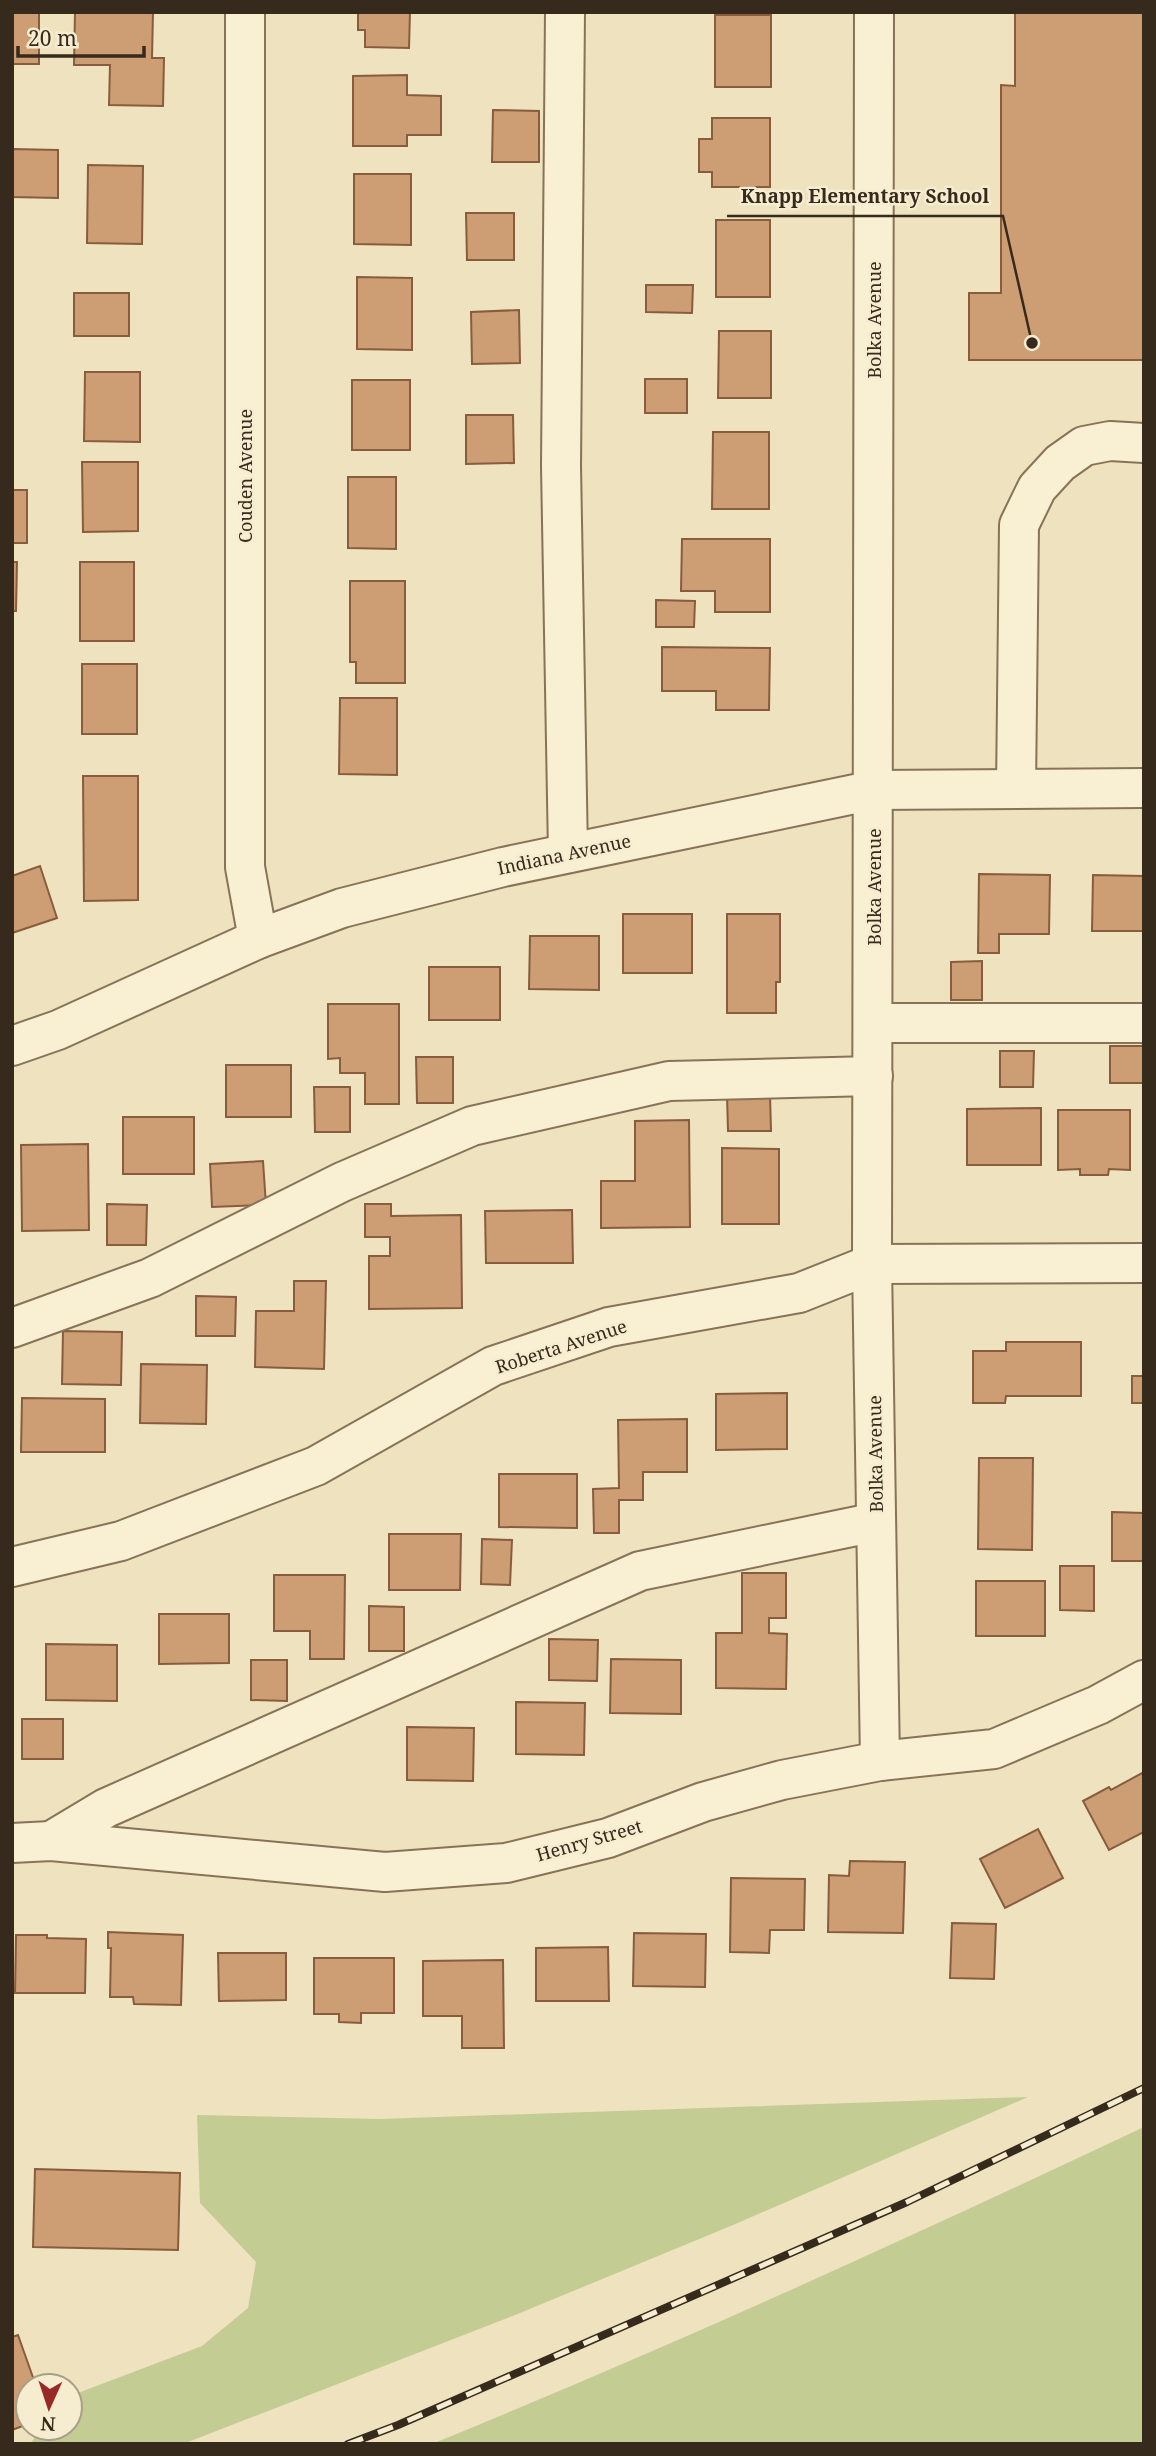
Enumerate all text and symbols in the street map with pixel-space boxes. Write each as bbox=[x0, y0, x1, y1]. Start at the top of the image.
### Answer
scale bar bbox=[18, 14, 144, 58]
text: 20 m bbox=[28, 24, 77, 52]
callout: Knapp Elementary School bbox=[727, 176, 1003, 216]
text: Knapp Elementary School bbox=[741, 183, 990, 209]
street label: Bolka Avenue bbox=[862, 261, 886, 379]
street label: Couden Avenue bbox=[233, 409, 257, 543]
street label: Indiana Avenue bbox=[495, 828, 633, 880]
street label: Bolka Avenue bbox=[862, 828, 886, 946]
street label: Roberta Avenue bbox=[492, 1313, 630, 1379]
street label: Bolka Avenue bbox=[862, 1395, 888, 1513]
street label: Henry Street bbox=[533, 1813, 645, 1867]
north arrow bbox=[14, 2372, 84, 2442]
text: N bbox=[40, 2411, 56, 2437]

